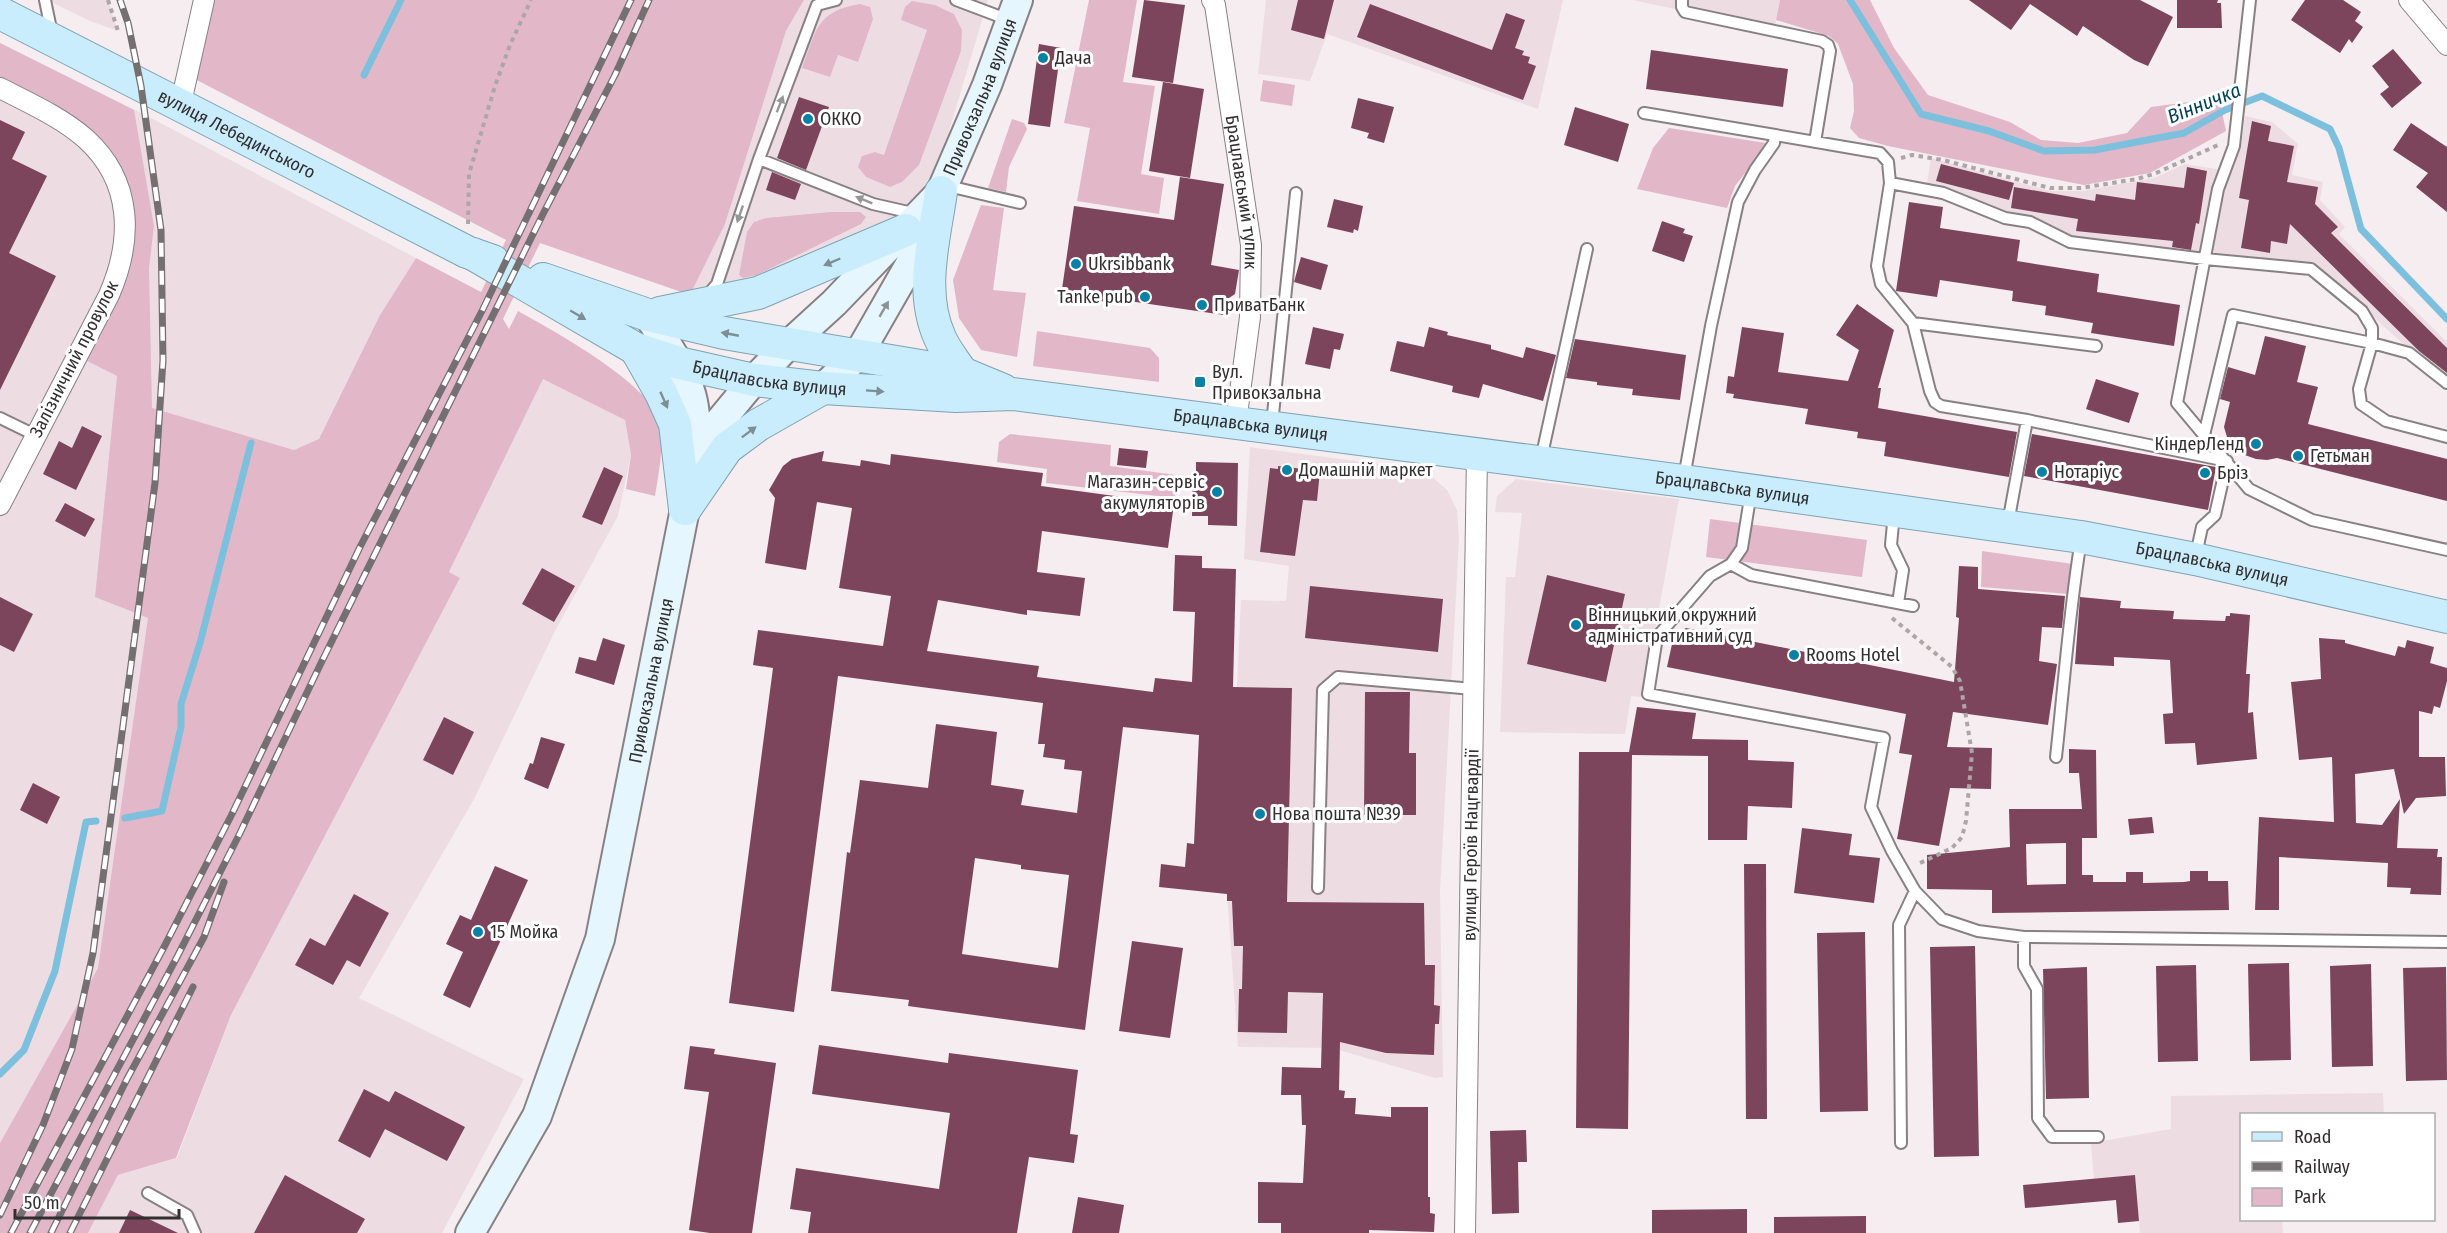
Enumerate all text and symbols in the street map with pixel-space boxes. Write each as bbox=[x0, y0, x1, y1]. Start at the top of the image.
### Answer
street label: Привокзальна вулиця bbox=[938, 15, 1021, 179]
place label: Дача bbox=[1054, 47, 1092, 69]
marker: Дача bbox=[1036, 51, 1050, 65]
water label: Вінничка bbox=[2164, 77, 2244, 129]
street label: вулиця Лебединського bbox=[154, 85, 319, 184]
one-way arrow bbox=[776, 95, 785, 113]
place label: ОККО bbox=[820, 108, 862, 130]
marker: ОККО bbox=[801, 112, 815, 126]
street label: Брацлавський тупик bbox=[1221, 114, 1262, 270]
one-way arrow bbox=[855, 195, 873, 204]
one-way arrow bbox=[735, 205, 745, 223]
place label: Ukrsibbank bbox=[1088, 253, 1172, 275]
one-way arrow bbox=[823, 257, 841, 267]
marker: Ukrsibbank bbox=[1069, 257, 1083, 271]
street label: Залізничний провулок bbox=[25, 277, 123, 441]
place label: Tanke pub bbox=[1057, 286, 1133, 308]
marker: Tanke pub bbox=[1138, 290, 1152, 304]
place label: ПриватБанк bbox=[1214, 294, 1306, 316]
marker: ПриватБанк bbox=[1195, 298, 1209, 312]
one-way arrow bbox=[879, 300, 889, 317]
one-way arrow bbox=[570, 310, 587, 320]
one-way arrow bbox=[720, 329, 739, 338]
street label: Брацлавська вулиця bbox=[690, 355, 847, 400]
place label: Вул. Привокзальна bbox=[1212, 361, 1322, 404]
marker: Вул. Привокзальна bbox=[1193, 375, 1207, 389]
one-way arrow bbox=[866, 386, 885, 396]
one-way arrow bbox=[660, 391, 669, 408]
street label: Брацлавська вулиця bbox=[1172, 404, 1329, 446]
one-way arrow bbox=[740, 426, 756, 438]
place label: КіндерЛенд bbox=[2155, 433, 2244, 455]
marker: КіндерЛенд bbox=[2249, 437, 2263, 451]
place label: Гетьман bbox=[2310, 445, 2370, 467]
marker: Гетьман bbox=[2291, 449, 2305, 463]
place label: Домашній маркет bbox=[1298, 459, 1433, 481]
place label: Нотаріус bbox=[2054, 461, 2120, 483]
place label: Бріз bbox=[2217, 462, 2249, 484]
marker: Домашній маркет bbox=[1280, 463, 1294, 477]
marker: Нотаріус bbox=[2035, 465, 2049, 479]
street label: Брацлавська вулиця bbox=[1654, 466, 1811, 510]
marker: Бріз bbox=[2198, 466, 2212, 480]
place label: Магазин-сервіс акумуляторів bbox=[1087, 471, 1205, 514]
marker: Магазин-сервіс акумуляторів bbox=[1210, 485, 1224, 499]
street label: Брацлавська вулиця bbox=[2134, 537, 2291, 591]
street label: Привокзальна вулиця bbox=[624, 596, 678, 765]
place label: Вінницький окружний адміністративний суд bbox=[1588, 604, 1757, 647]
marker: Вінницький окружний адміністративний суд bbox=[1569, 618, 1583, 632]
place label: Rooms Hotel bbox=[1806, 644, 1900, 666]
marker: Rooms Hotel bbox=[1787, 648, 1801, 662]
street label: вулиця Героїв Нацгвардії bbox=[1459, 748, 1483, 941]
place label: Нова пошта №39 bbox=[1272, 803, 1401, 825]
marker: Нова пошта №39 bbox=[1253, 807, 1267, 821]
place label: 15 Мойка bbox=[490, 921, 559, 943]
marker: 15 Мойка bbox=[471, 925, 485, 939]
legend bbox=[2240, 1113, 2435, 1221]
text: Road bbox=[2294, 1126, 2331, 1148]
text: Railway bbox=[2294, 1156, 2350, 1178]
scale bar bbox=[15, 1182, 178, 1220]
text: Park bbox=[2294, 1186, 2327, 1208]
text: 50 m bbox=[24, 1192, 60, 1214]

